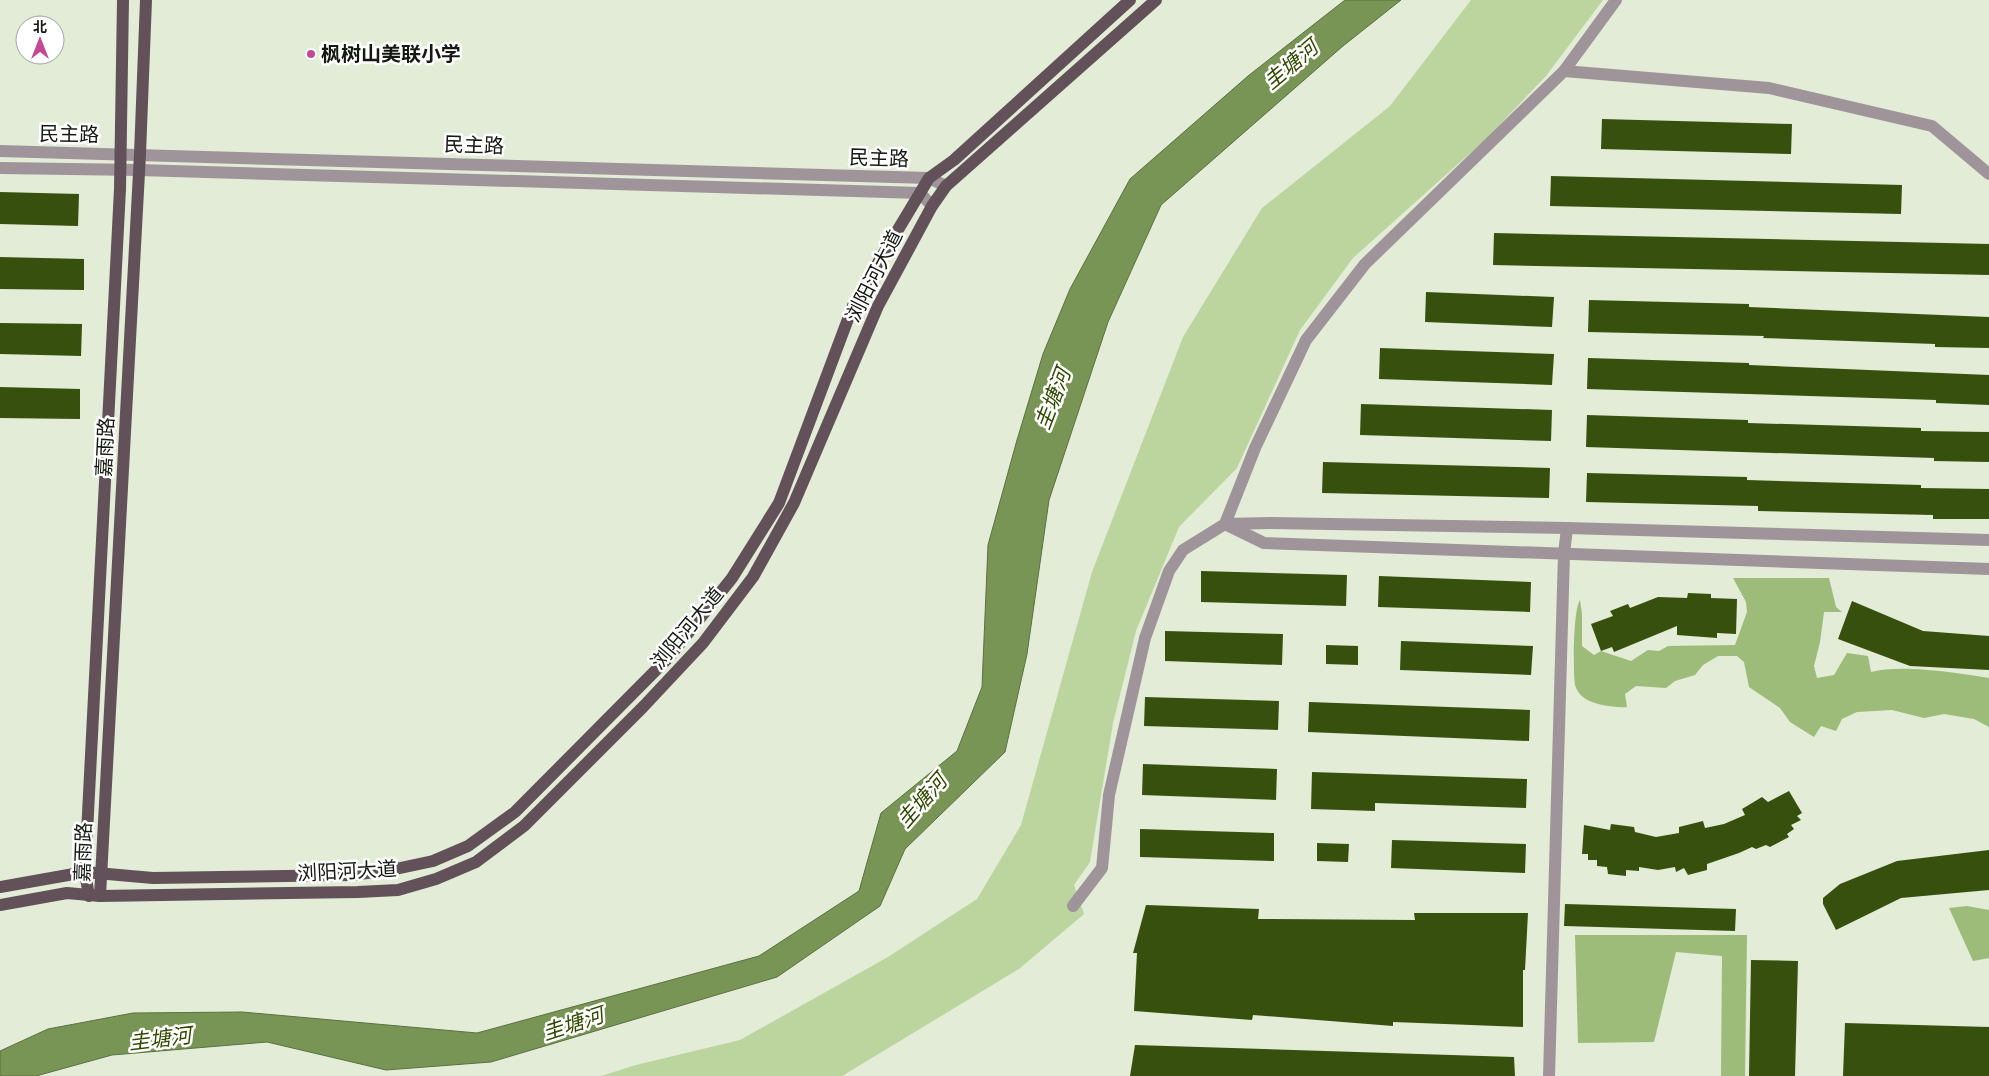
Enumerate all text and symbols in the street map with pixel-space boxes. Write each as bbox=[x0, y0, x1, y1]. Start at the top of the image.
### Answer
north arrow bbox=[15, 15, 65, 65]
text: 北 bbox=[33, 20, 47, 35]
water label: 圭塘河 bbox=[1260, 34, 1325, 94]
place label: 枫树山美联小学 bbox=[321, 43, 461, 65]
marker: 枫树山美联小学 bbox=[305, 48, 317, 60]
street label: 民主路 bbox=[39, 123, 99, 146]
street label: 民主路 bbox=[444, 134, 504, 157]
street label: 民主路 bbox=[849, 147, 909, 170]
street label: 浏阳河大道 bbox=[842, 227, 907, 326]
water label: 圭塘河 bbox=[1031, 362, 1076, 432]
street label: 嘉雨路 bbox=[93, 417, 118, 478]
street label: 浏阳河大道 bbox=[647, 583, 728, 673]
water label: 圭塘河 bbox=[893, 767, 954, 832]
street label: 嘉雨路 bbox=[72, 822, 95, 882]
street label: 浏阳河大道 bbox=[297, 858, 398, 885]
water label: 圭塘河 bbox=[540, 1003, 610, 1044]
water label: 圭塘河 bbox=[127, 1024, 197, 1054]

